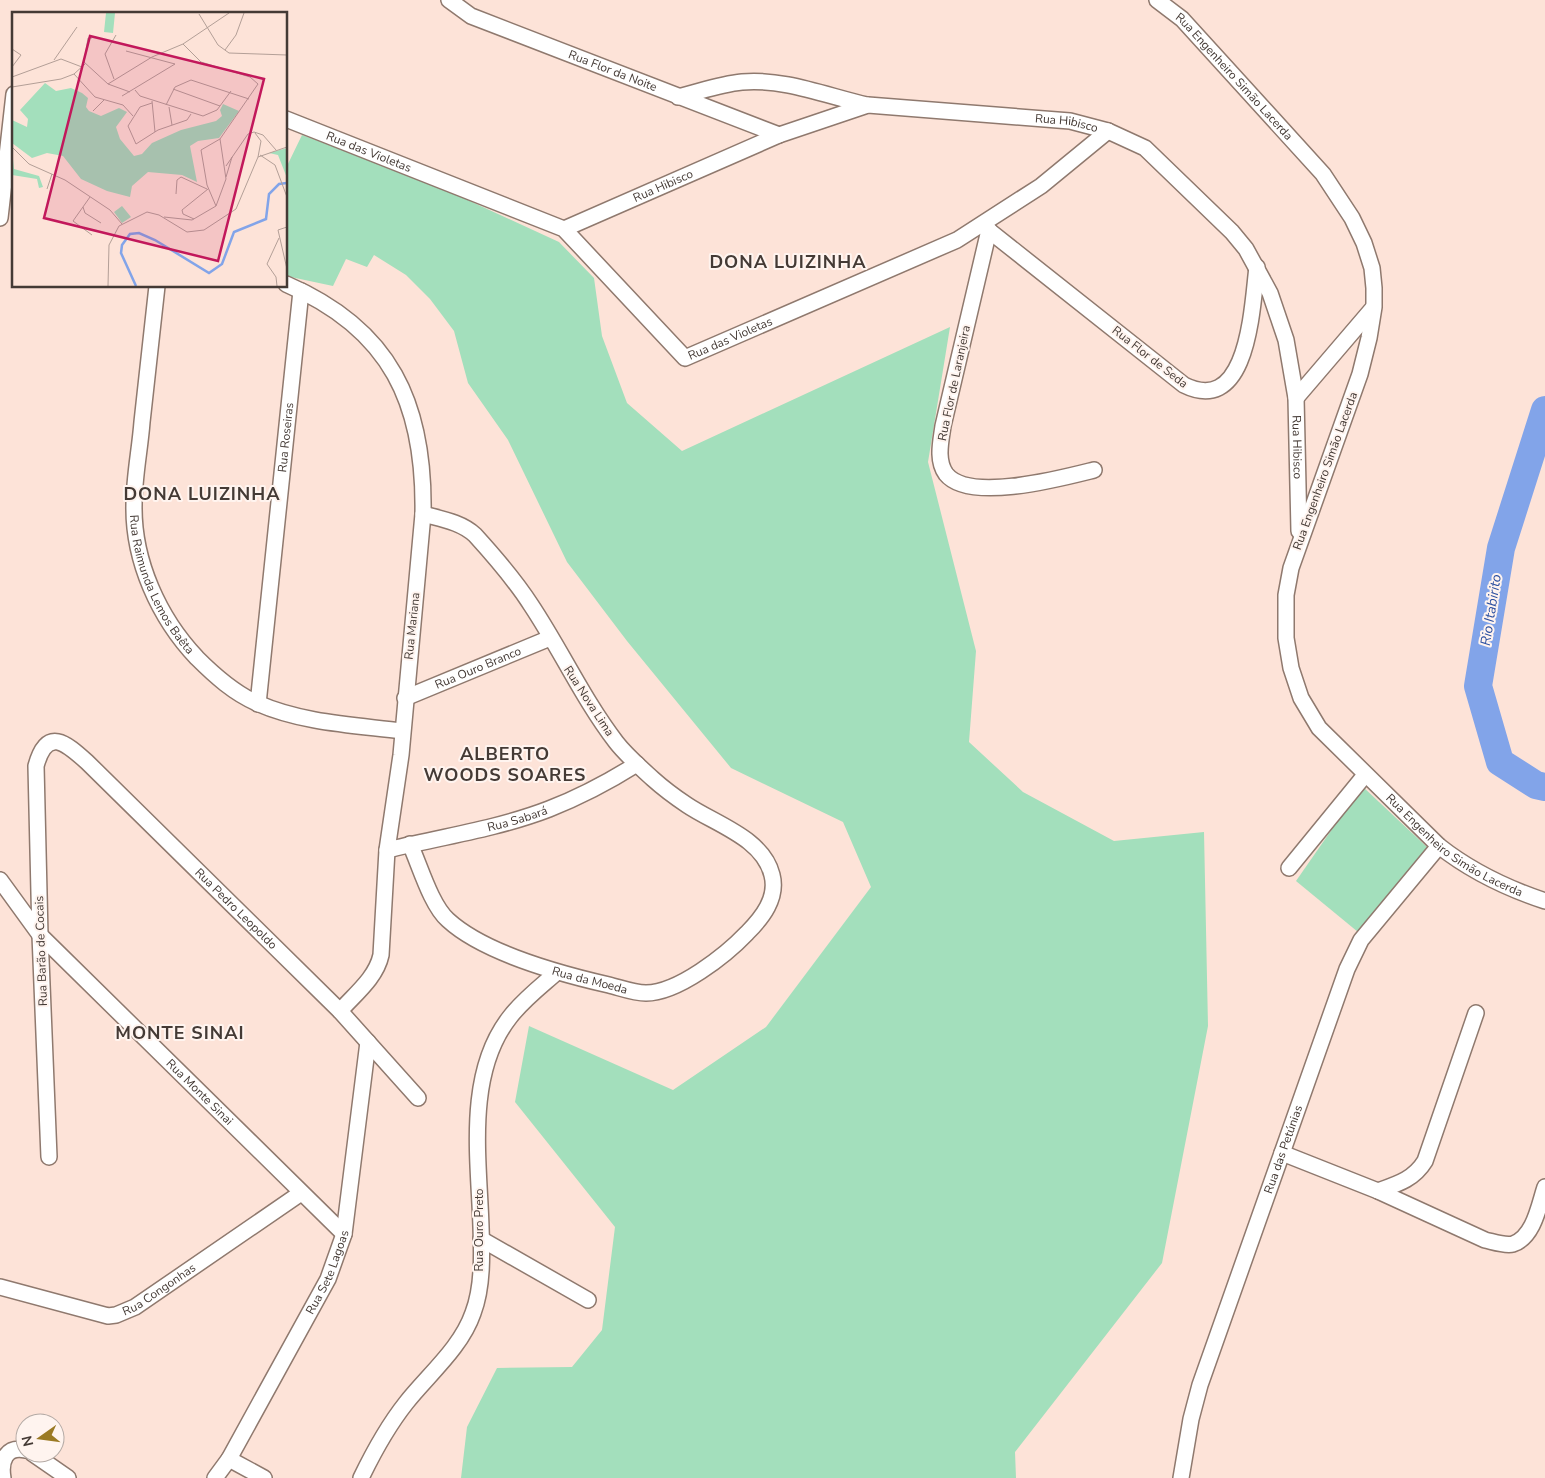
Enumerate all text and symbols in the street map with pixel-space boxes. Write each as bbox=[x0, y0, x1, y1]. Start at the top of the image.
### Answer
street label: Rua Engenheiro Simão Lacerda bbox=[1172, 9, 1296, 144]
inset map bbox=[12, 12, 288, 288]
street label: Rua Flor da Noite bbox=[566, 46, 659, 95]
street label: Rua Hibisco bbox=[1034, 110, 1100, 136]
street label: Rua das Violetas bbox=[324, 128, 414, 176]
street label: Rua Hibisco bbox=[630, 165, 696, 206]
district label: DONA LUIZINHA bbox=[709, 250, 867, 274]
street label: Rua das Violetas bbox=[685, 313, 775, 364]
street label: Rua Flor de Seda bbox=[1109, 322, 1191, 392]
street label: Rua Flor de Laranjeira bbox=[934, 324, 974, 442]
street label: Rua Engenheiro Simão Lacerda bbox=[1289, 390, 1361, 552]
street label: Rua Roseiras bbox=[274, 401, 297, 473]
street label: Rua Hibisco bbox=[1288, 415, 1306, 480]
district label: DONA LUIZINHA bbox=[123, 482, 281, 506]
street label: Rua Raimunda Lemos Baêta bbox=[126, 514, 198, 658]
water label: Rio Itabirito bbox=[1476, 573, 1506, 647]
street label: Rua Mariana bbox=[401, 592, 423, 660]
street label: Rua Ouro Branco bbox=[432, 643, 524, 693]
street label: Rua Nova Lima bbox=[560, 663, 618, 739]
district label: ALBERTO WOODS SOARES bbox=[424, 742, 586, 787]
street label: Rua Engenheiro Simão Lacerda bbox=[1382, 790, 1525, 900]
street label: Rua Sabará bbox=[486, 802, 550, 835]
street label: Rua Pedro Leopoldo bbox=[191, 865, 281, 953]
street label: Rua Barão de Cocais bbox=[31, 895, 51, 1006]
street label: Rua da Moeda bbox=[550, 963, 629, 998]
district label: MONTE SINAI bbox=[115, 1021, 245, 1045]
street label: Rua Monte Sinai bbox=[163, 1056, 237, 1129]
street label: Rua das Petúnias bbox=[1260, 1103, 1306, 1196]
street label: Rua Ouro Preto bbox=[471, 1188, 487, 1272]
street label: Rua Sete Lagoas bbox=[302, 1229, 352, 1317]
street label: Rua Congonhas bbox=[120, 1260, 199, 1319]
north arrow bbox=[15, 1413, 65, 1463]
text: N bbox=[17, 1434, 38, 1448]

